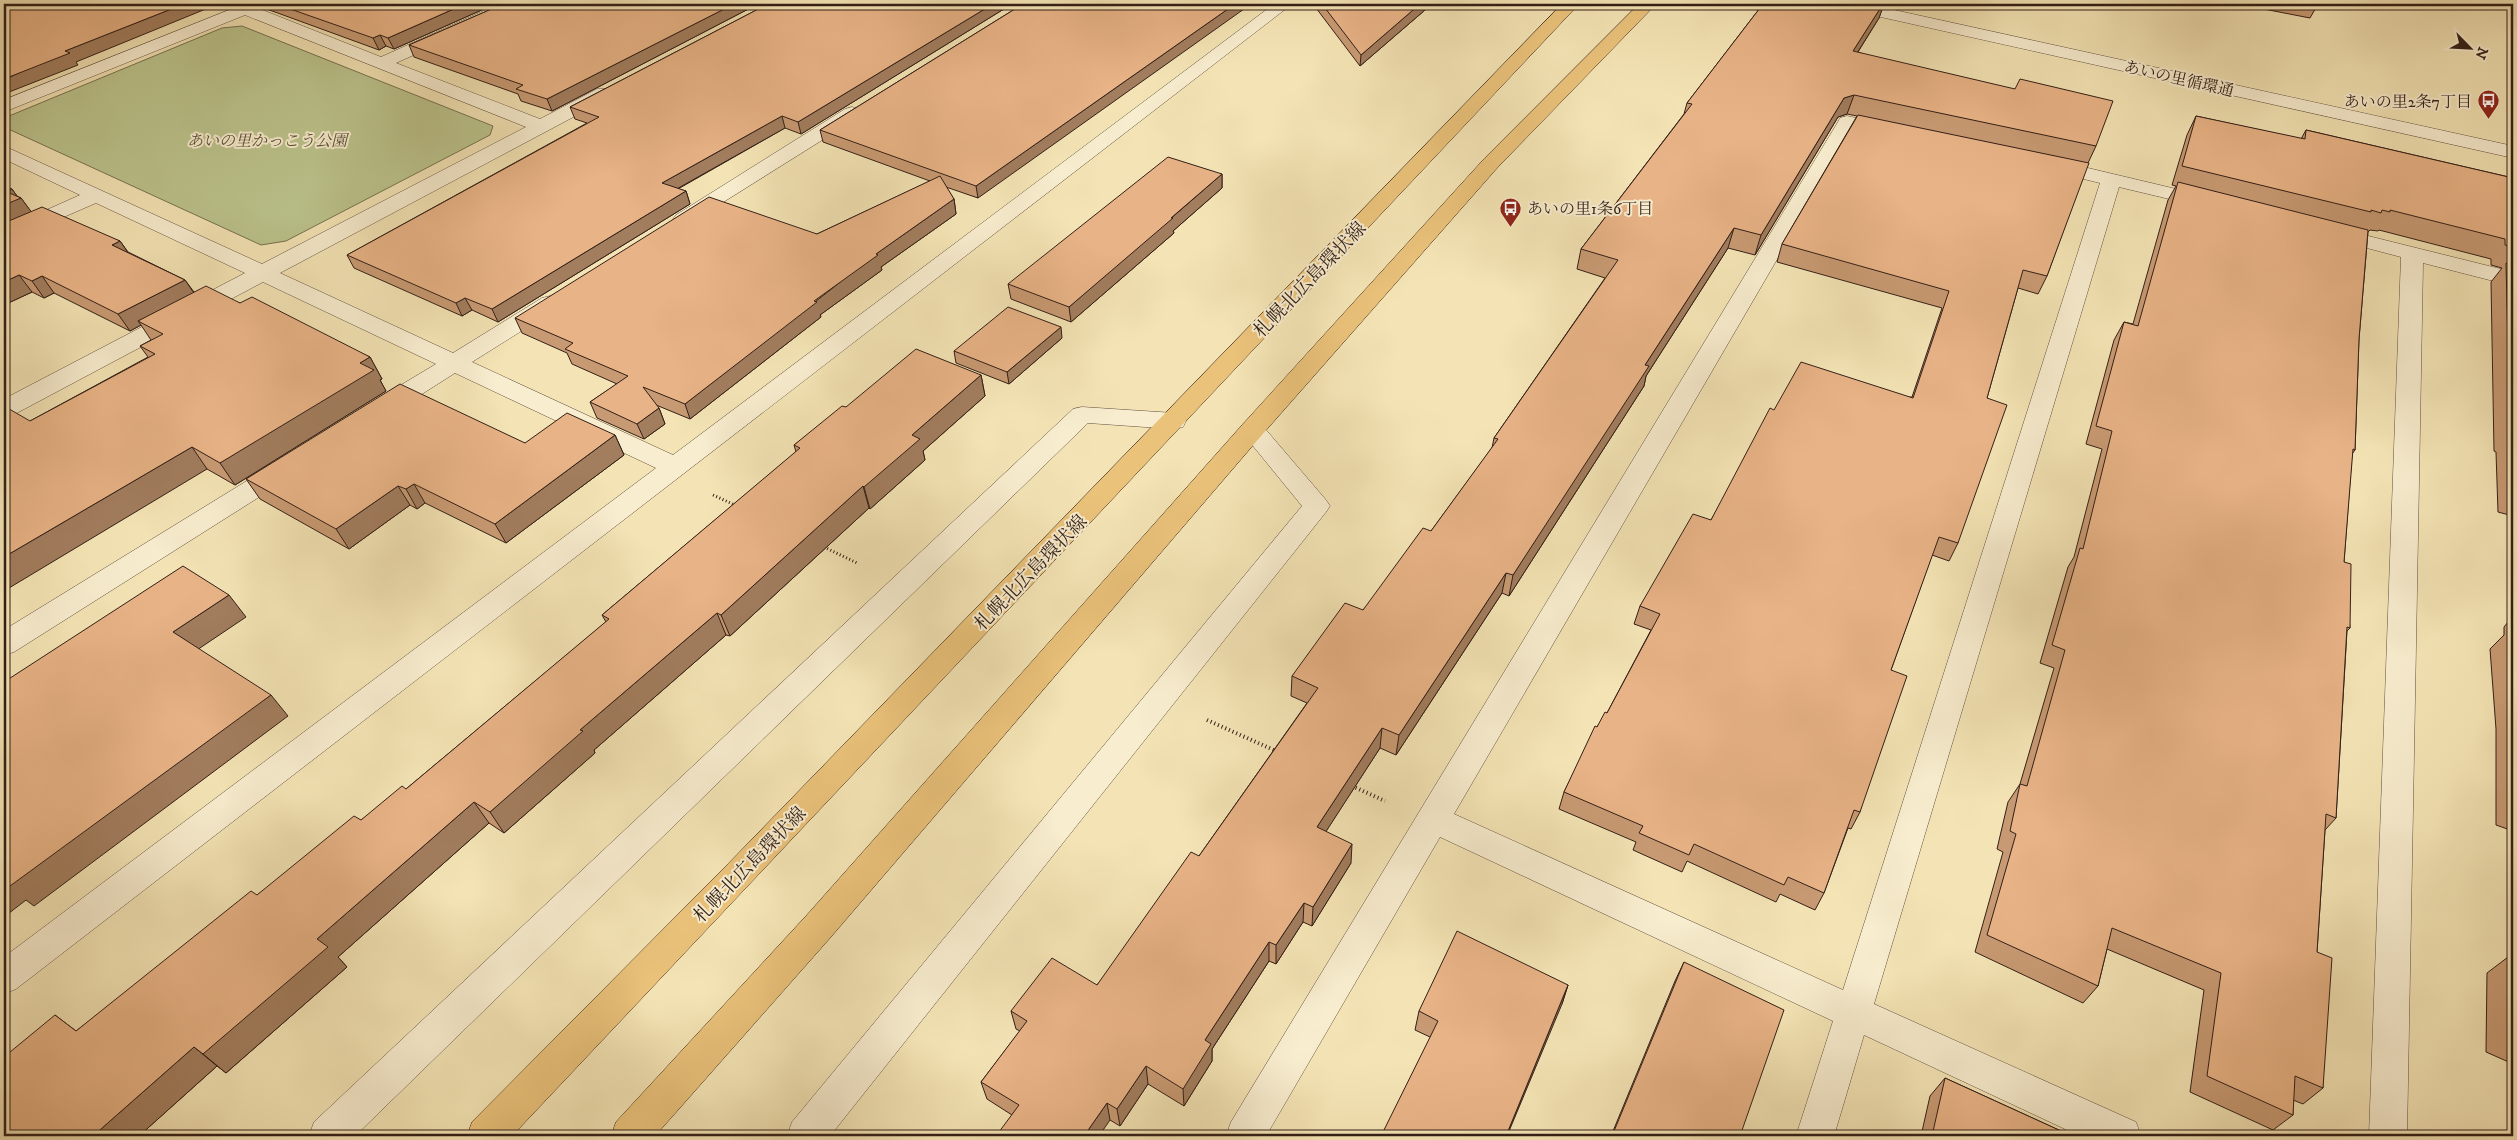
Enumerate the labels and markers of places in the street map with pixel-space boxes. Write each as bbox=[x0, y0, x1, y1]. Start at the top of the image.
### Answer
bus stop icon: あいの里2条7丁目 bbox=[2476, 89, 2500, 120]
place label: あいの里2条7丁目 bbox=[2344, 92, 2472, 112]
bus stop icon: あいの里1条6丁目 bbox=[1499, 196, 1523, 227]
place label: あいの里1条6丁目 bbox=[1527, 199, 1653, 219]

